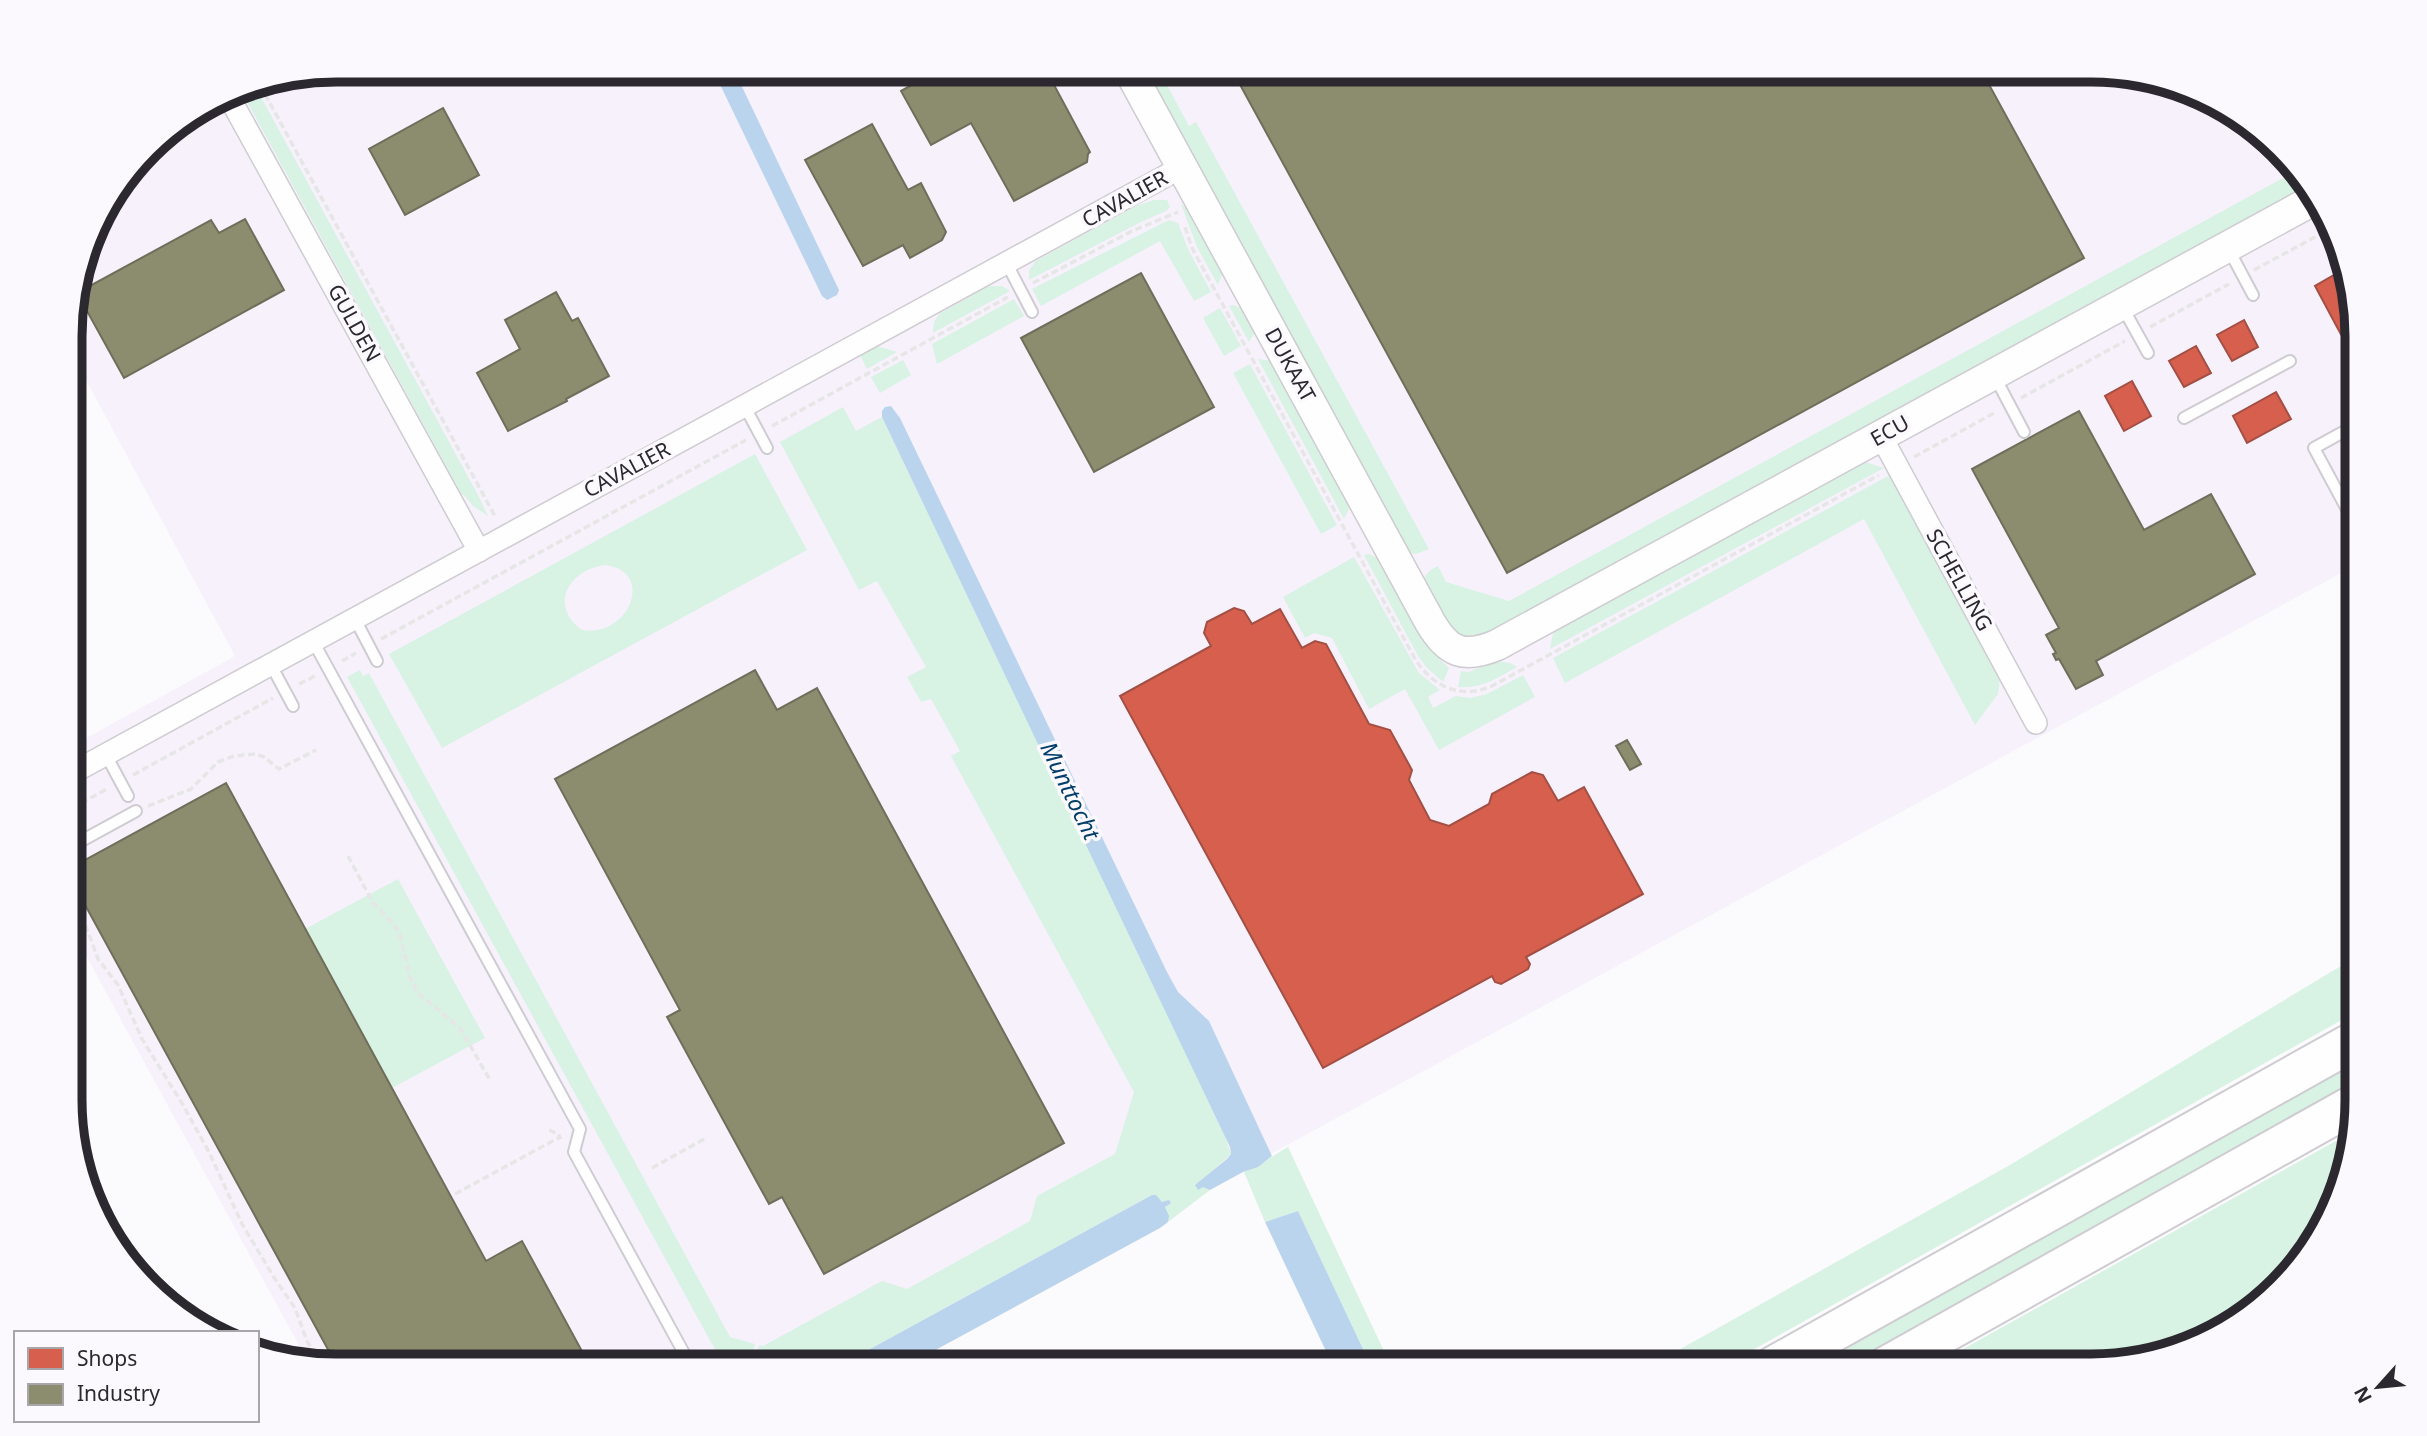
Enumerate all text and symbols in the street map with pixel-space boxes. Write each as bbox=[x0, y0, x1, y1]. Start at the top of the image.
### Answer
street label: CAVALIER bbox=[1077, 163, 1172, 233]
street label: GULDEN bbox=[322, 279, 388, 366]
street label: DUKAAT bbox=[1259, 322, 1323, 407]
street label: ECU bbox=[1865, 408, 1914, 452]
street label: CAVALIER bbox=[579, 435, 675, 504]
street label: SCHELLING bbox=[1920, 524, 1999, 635]
water label: Munttocht bbox=[1033, 736, 1109, 846]
legend bbox=[14, 1331, 259, 1422]
text: Shops bbox=[77, 1344, 137, 1372]
north arrow bbox=[2343, 1352, 2413, 1422]
text: Industry bbox=[77, 1379, 160, 1407]
text: N bbox=[2348, 1382, 2378, 1408]

